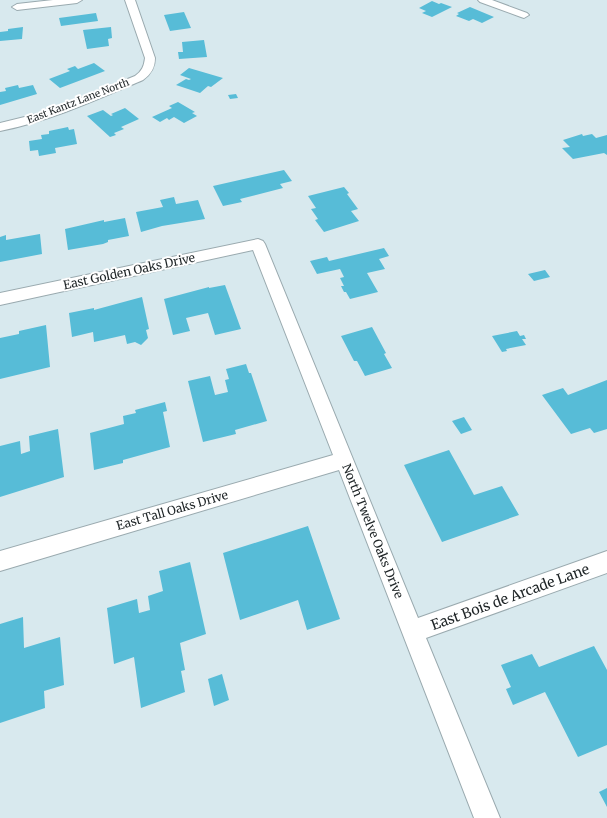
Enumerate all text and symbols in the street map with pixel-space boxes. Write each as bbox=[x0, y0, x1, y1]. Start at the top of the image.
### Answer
street label: East Kantz Lane North bbox=[25, 75, 131, 127]
street label: East Golden Oaks Drive bbox=[62, 250, 196, 292]
street label: North Twelve Oaks Drive bbox=[339, 461, 407, 601]
street label: East Tall Oaks Drive bbox=[114, 487, 230, 533]
street label: East Bois de Arcade Lane bbox=[428, 560, 592, 634]

